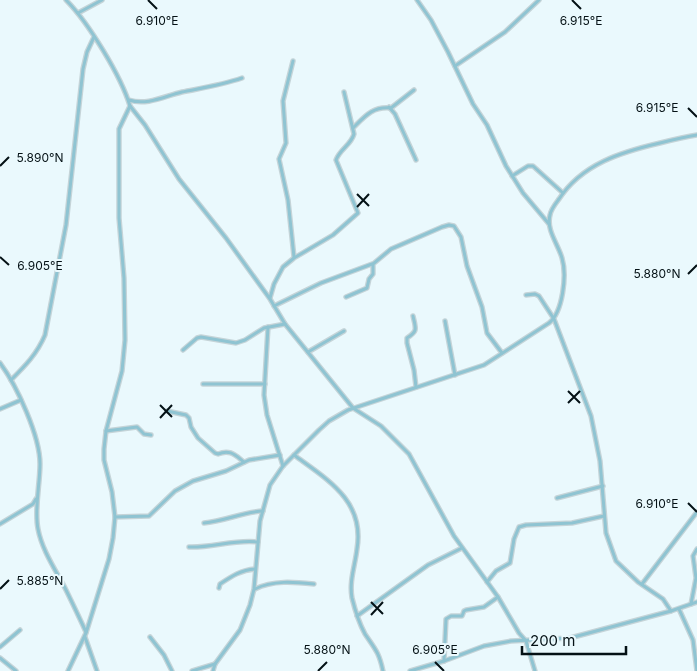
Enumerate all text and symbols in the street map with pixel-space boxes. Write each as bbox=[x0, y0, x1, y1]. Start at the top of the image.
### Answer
text: 6.910°E bbox=[136, 13, 178, 28]
text: 6.915°E bbox=[560, 13, 602, 28]
text: 6.915°E bbox=[636, 100, 678, 115]
text: 5.890°N bbox=[16, 150, 64, 165]
text: 6.905°E bbox=[17, 258, 63, 273]
text: 5.880°N bbox=[633, 266, 681, 281]
text: 6.910°E bbox=[636, 496, 678, 511]
text: 5.885°N bbox=[17, 573, 63, 588]
scale bar bbox=[522, 624, 626, 656]
text: 200 m bbox=[530, 631, 575, 650]
text: 5.880°N bbox=[303, 642, 351, 657]
text: 6.905°E bbox=[412, 642, 458, 657]

